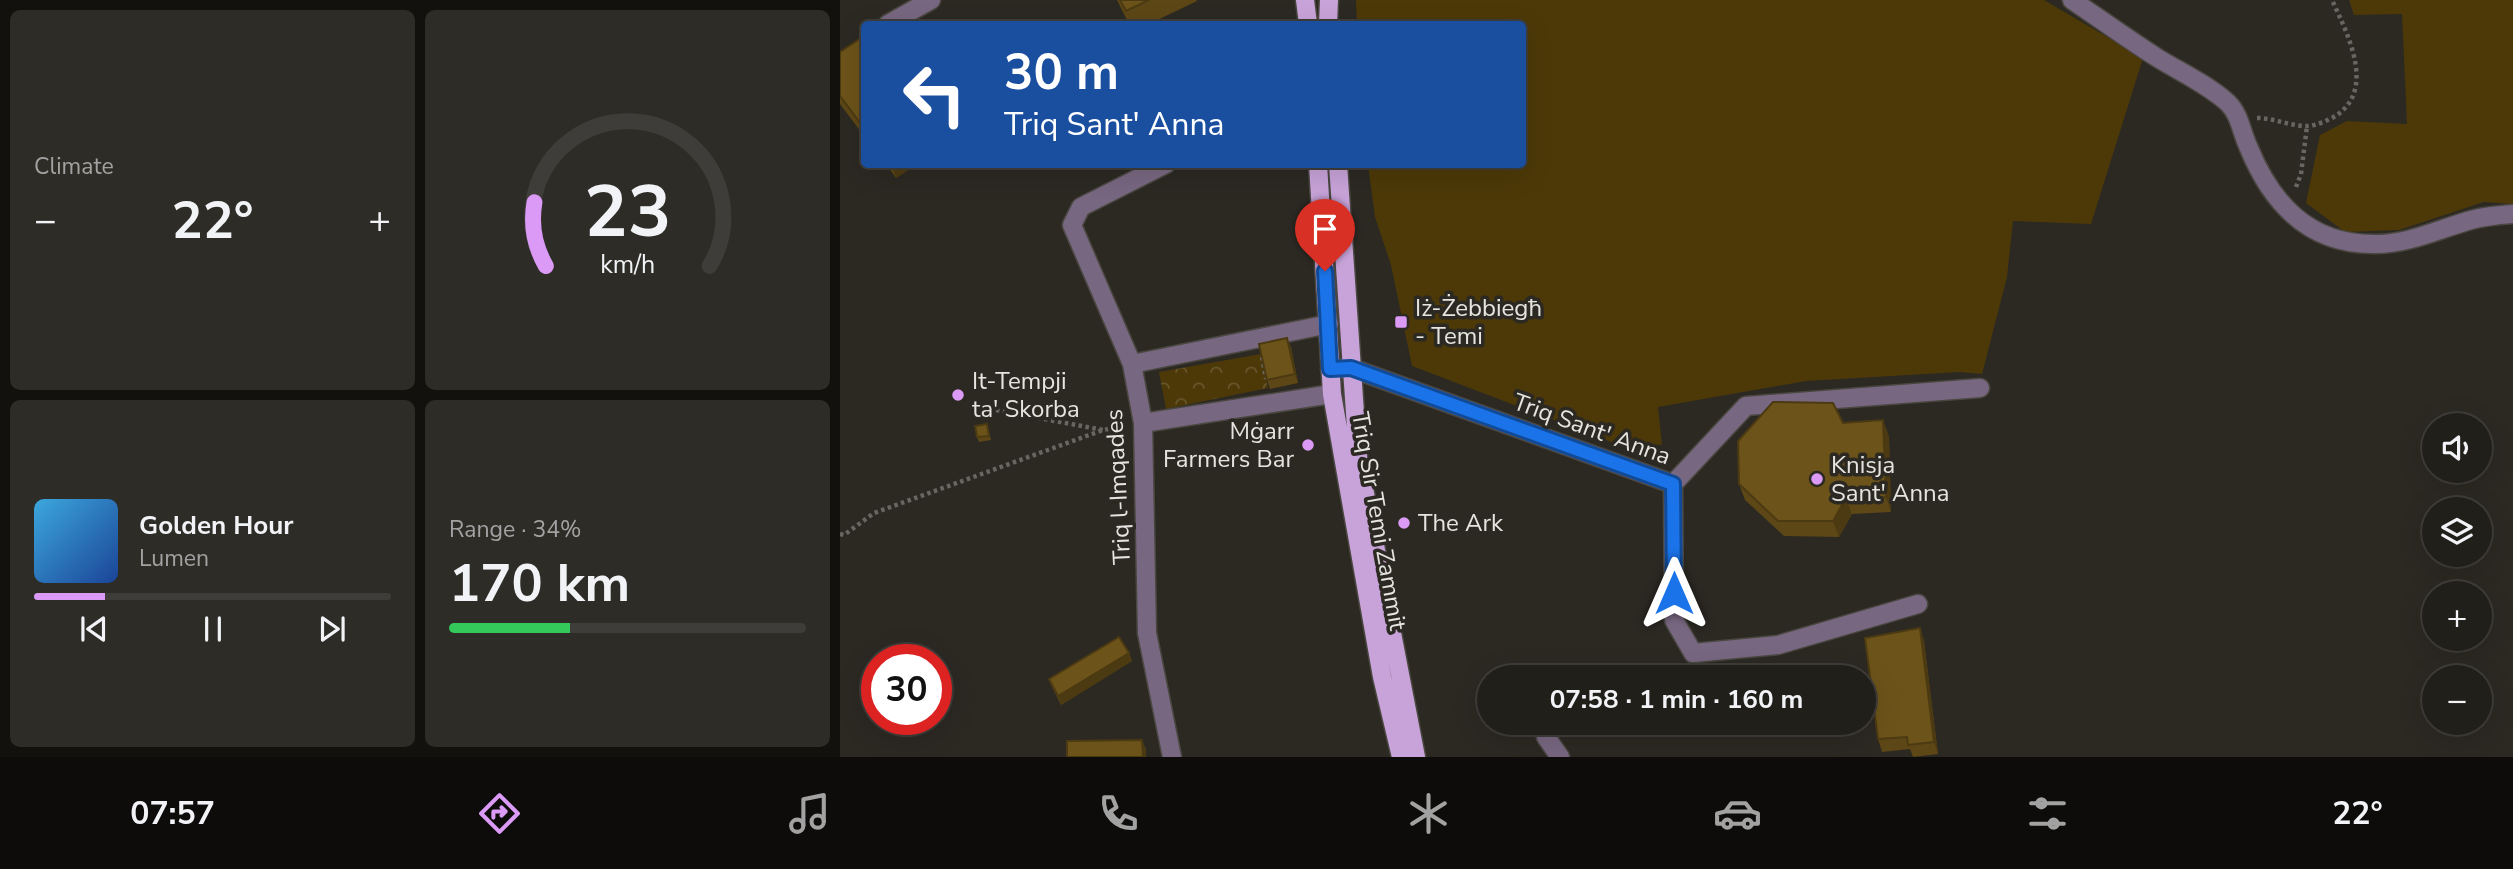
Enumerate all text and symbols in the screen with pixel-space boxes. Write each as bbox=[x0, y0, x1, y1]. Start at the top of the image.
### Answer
text: 30 m bbox=[1004, 39, 1119, 106]
icon: left bbox=[889, 49, 980, 140]
text: Triq Sant' Anna bbox=[1004, 103, 1225, 146]
text: Climate bbox=[34, 151, 114, 182]
text: 23 bbox=[584, 162, 671, 262]
text: 22° bbox=[171, 185, 254, 256]
text: − bbox=[34, 195, 57, 246]
text: + bbox=[368, 195, 391, 246]
pin bbox=[1295, 199, 1355, 271]
icon: arrive bbox=[1306, 210, 1344, 248]
text: km/h bbox=[600, 248, 655, 282]
place label: Iż-Żebbiegħ - Temi bbox=[1415, 292, 1542, 352]
marker: Iż-Żebbiegħ - Temi bbox=[1393, 314, 1409, 330]
place label: It-Tempji ta' Skorba bbox=[972, 365, 1080, 425]
street label: Triq Sant' Anna bbox=[1509, 386, 1675, 472]
marker: It-Tempji ta' Skorba bbox=[950, 387, 966, 403]
street label: Triq l-Imqades bbox=[1098, 408, 1138, 566]
street label: Triq Sir Temi Zammit bbox=[1344, 409, 1414, 633]
map controls bbox=[2422, 413, 2492, 735]
button: sound bbox=[2422, 413, 2492, 483]
place label: Mġarr Farmers Bar bbox=[1163, 415, 1294, 475]
marker: Mġarr Farmers Bar bbox=[1300, 437, 1316, 453]
place label: Knisja Sant' Anna bbox=[1831, 449, 1949, 509]
marker: Knisja Sant' Anna bbox=[1809, 471, 1825, 487]
button: layers bbox=[2422, 497, 2492, 567]
place label: The Ark bbox=[1418, 507, 1504, 539]
text: Golden Hour bbox=[139, 508, 294, 543]
text: Range · 34% bbox=[449, 514, 581, 545]
marker: The Ark bbox=[1396, 515, 1412, 531]
text: Lumen bbox=[139, 543, 209, 574]
text: 170 km bbox=[449, 548, 630, 619]
position arrow bbox=[1637, 556, 1711, 630]
button: + bbox=[2422, 581, 2492, 651]
icon: previous bbox=[75, 610, 113, 648]
icon: pause bbox=[194, 610, 232, 648]
icon: next bbox=[313, 610, 351, 648]
speed limit sign: 30 bbox=[861, 644, 952, 735]
button: − bbox=[2422, 665, 2492, 735]
text: 07:58 · 1 min · 160 m bbox=[1550, 682, 1803, 717]
icon: directions bbox=[475, 789, 524, 838]
icon: music bbox=[785, 789, 834, 838]
icon: phone bbox=[1094, 789, 1143, 838]
icon: climate bbox=[1404, 789, 1453, 838]
icon: car bbox=[1713, 789, 1762, 838]
icon: filters bbox=[2023, 789, 2072, 838]
text: 07:57 bbox=[130, 792, 215, 835]
text: 22° bbox=[2332, 792, 2383, 835]

